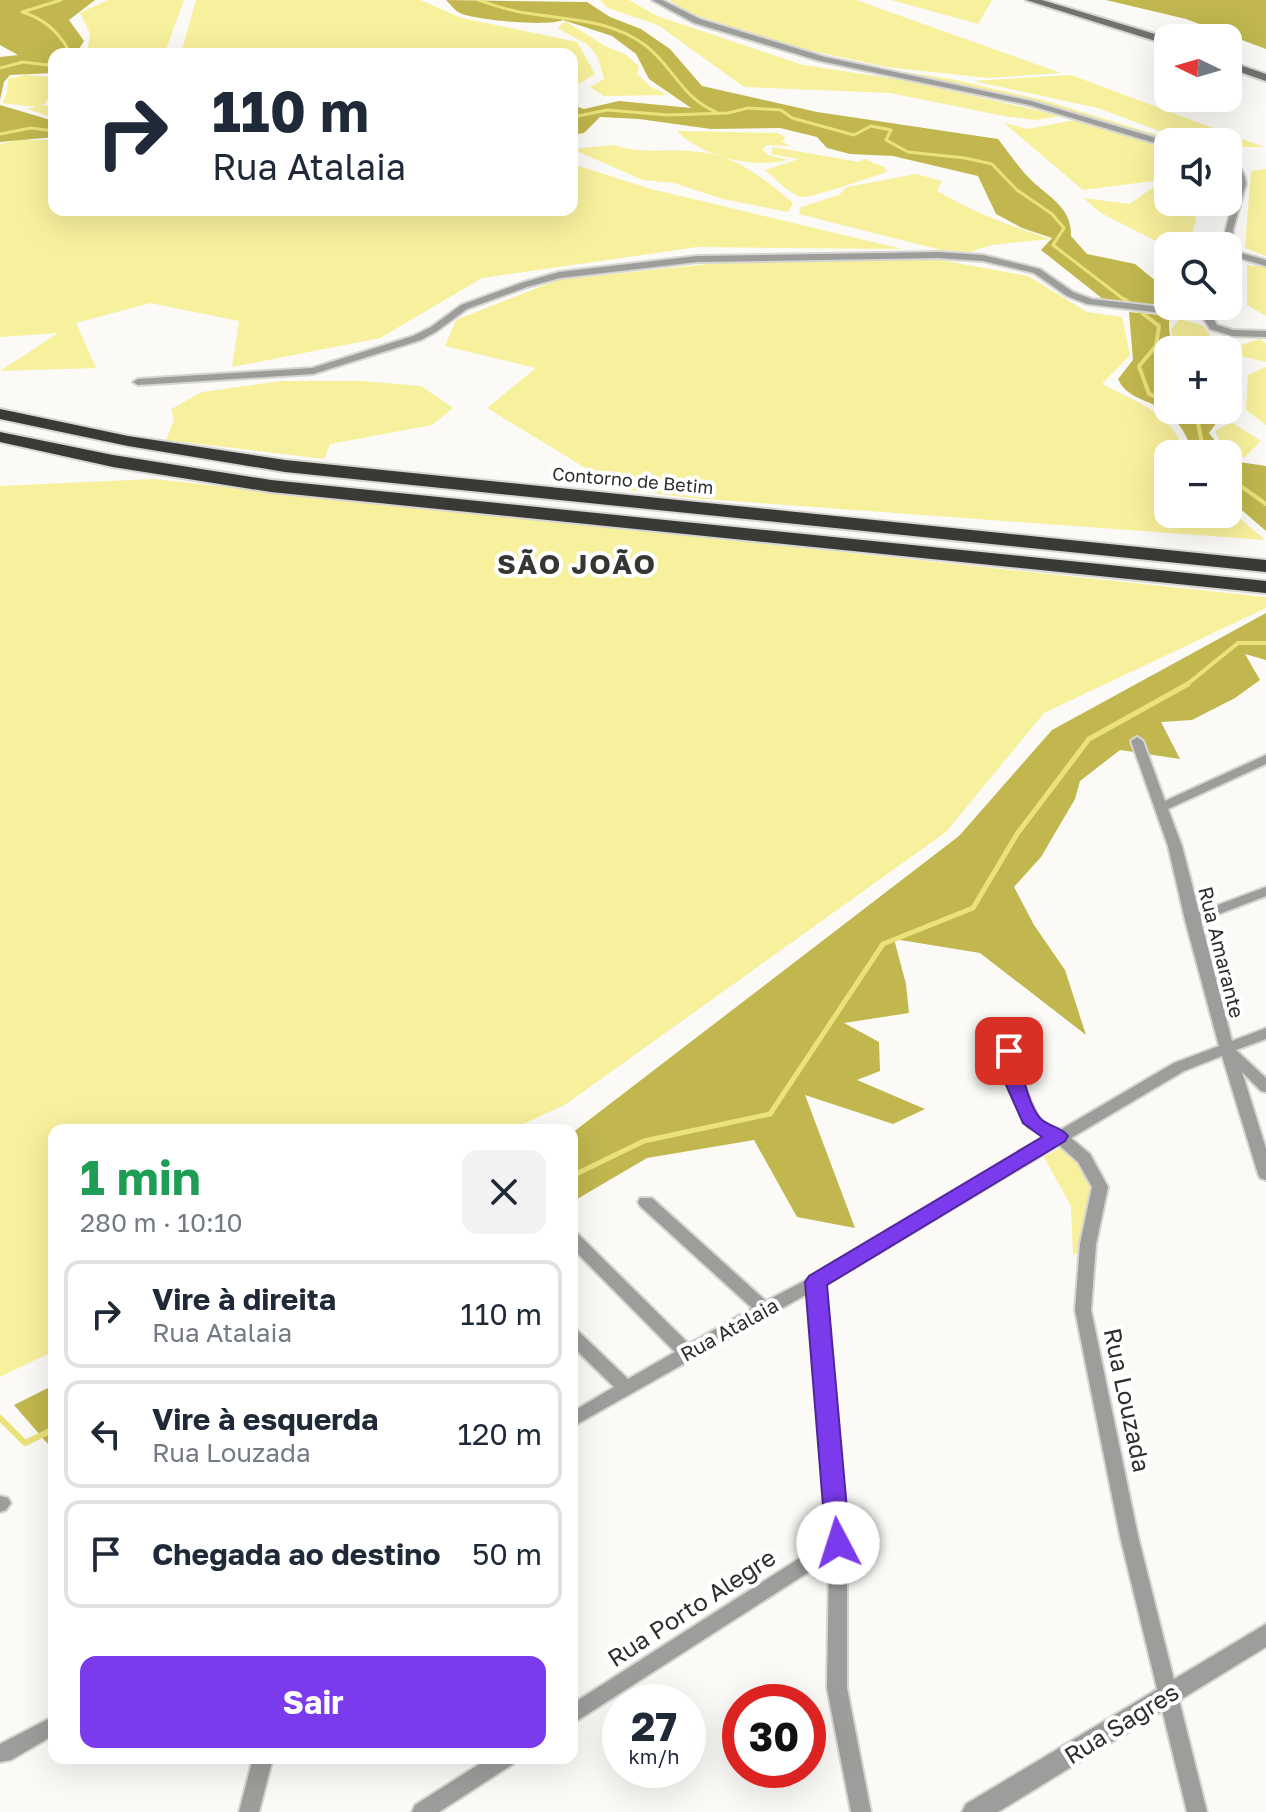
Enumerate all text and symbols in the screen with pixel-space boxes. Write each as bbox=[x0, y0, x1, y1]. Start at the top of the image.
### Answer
north arrow bbox=[1154, 24, 1242, 112]
map controls bbox=[1154, 24, 1242, 528]
text: 110 m bbox=[212, 77, 369, 144]
icon: right bbox=[80, 80, 184, 184]
button: sound bbox=[1154, 128, 1242, 216]
text: Rua Atalaia bbox=[212, 145, 406, 188]
button: search bbox=[1154, 232, 1242, 320]
button: + bbox=[1154, 336, 1242, 424]
button: − bbox=[1154, 440, 1242, 528]
street label: Contorno de Betim bbox=[551, 462, 715, 498]
district label: SÃO JOÃO bbox=[497, 547, 657, 580]
street label: Rua Amarante bbox=[1194, 884, 1250, 1020]
pin bbox=[975, 1017, 1043, 1085]
icon: arrive bbox=[987, 1029, 1031, 1073]
text: 1 min bbox=[80, 1148, 201, 1206]
button: close bbox=[462, 1150, 546, 1234]
text: 280 m · 10:10 bbox=[80, 1207, 243, 1238]
text: Vire à direita bbox=[152, 1281, 336, 1317]
icon: right bbox=[84, 1292, 128, 1336]
street label: Rua Atalaia bbox=[676, 1292, 782, 1366]
text: 110 m bbox=[460, 1296, 542, 1332]
text: Rua Atalaia bbox=[152, 1317, 292, 1348]
street label: Rua Louzada bbox=[1099, 1325, 1157, 1475]
text: Vire à esquerda bbox=[152, 1401, 378, 1437]
icon: left bbox=[84, 1412, 128, 1456]
text: 120 m bbox=[457, 1416, 542, 1452]
text: Rua Louzada bbox=[152, 1437, 311, 1468]
position arrow bbox=[796, 1501, 880, 1585]
icon: arrive bbox=[84, 1532, 128, 1576]
text: Chegada ao destino bbox=[152, 1536, 440, 1572]
text: 50 m bbox=[472, 1536, 542, 1572]
street label: Rua Porto Alegre bbox=[602, 1542, 780, 1672]
button: Sair bbox=[80, 1656, 546, 1748]
street label: Rua Sagres bbox=[1058, 1676, 1184, 1770]
speed limit sign: 30 bbox=[722, 1684, 826, 1788]
text: 27 bbox=[631, 1702, 677, 1750]
text: km/h bbox=[629, 1744, 679, 1768]

